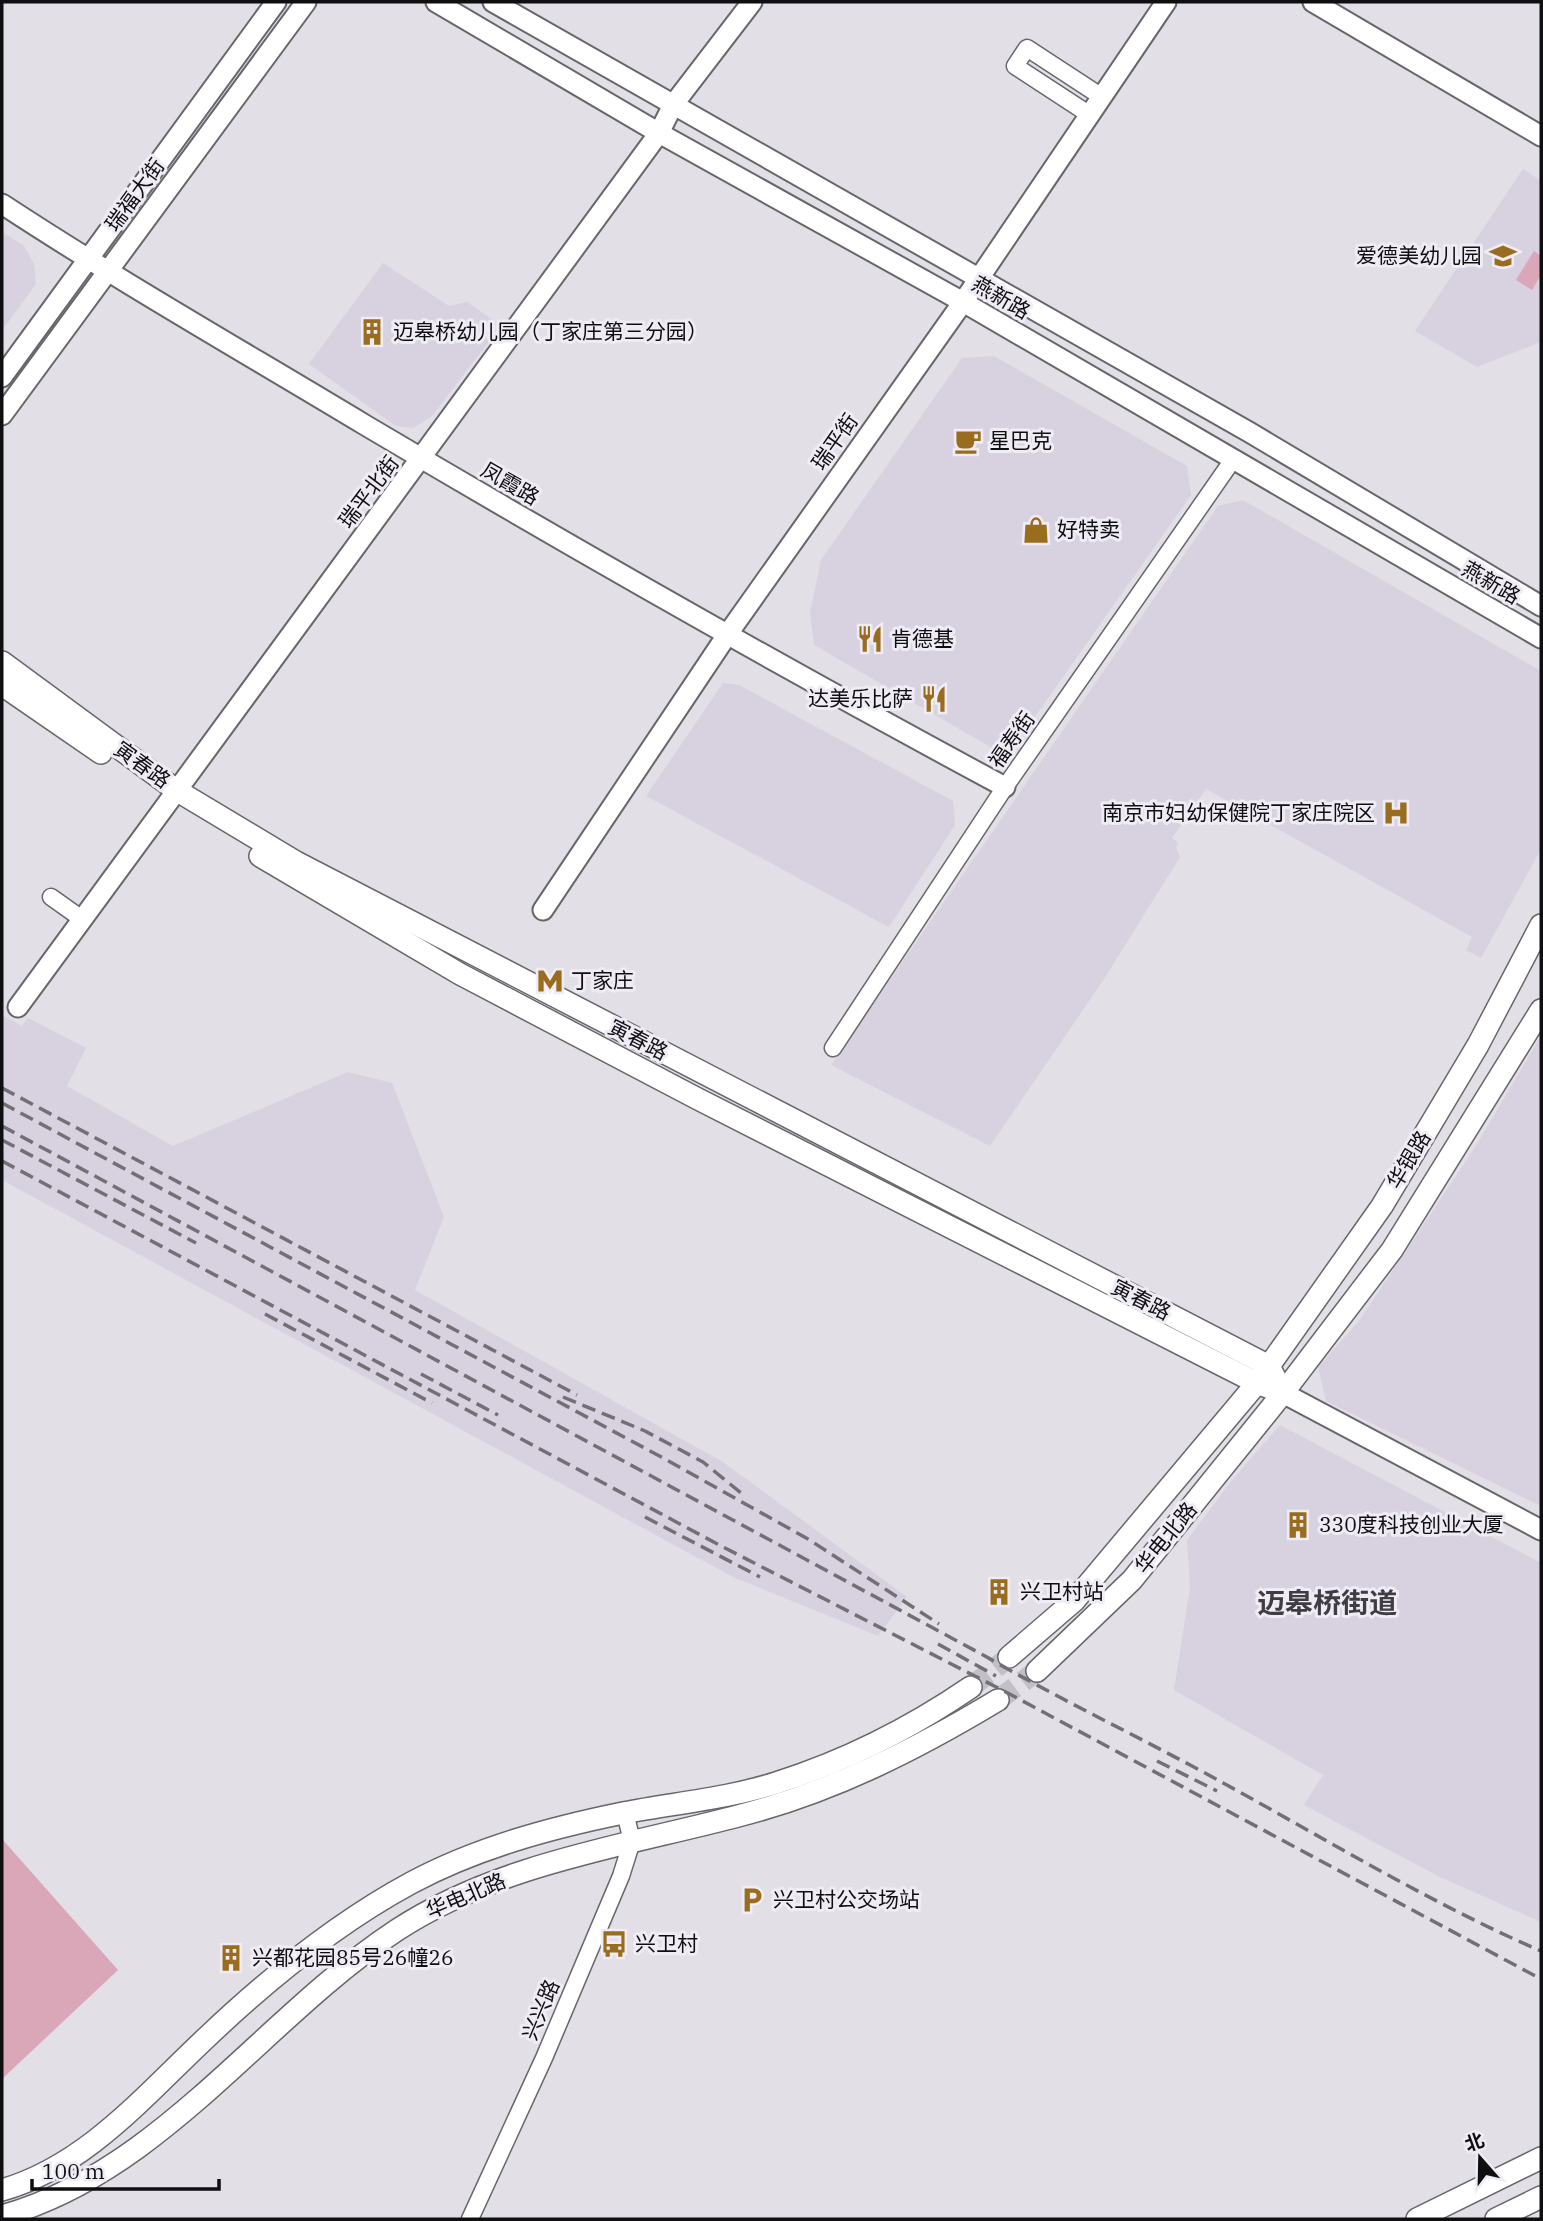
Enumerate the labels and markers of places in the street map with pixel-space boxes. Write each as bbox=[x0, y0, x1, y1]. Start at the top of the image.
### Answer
place label: 爱德美幼儿园 bbox=[1356, 241, 1482, 269]
school or university icon: 爱德美幼儿园 bbox=[1488, 241, 1518, 271]
building icon: 迈皋桥幼儿园（丁家庄第三分园） bbox=[357, 317, 387, 347]
place label: 迈皋桥幼儿园（丁家庄第三分园） bbox=[393, 317, 708, 345]
cafe icon: 星巴克 bbox=[953, 426, 983, 456]
place label: 星巴克 bbox=[989, 426, 1052, 454]
shop icon: 好特卖 bbox=[1021, 515, 1051, 545]
place label: 好特卖 bbox=[1057, 515, 1120, 543]
restaurant icon: 肯德基 bbox=[855, 624, 885, 654]
place label: 肯德基 bbox=[891, 624, 954, 652]
place label: 达美乐比萨 bbox=[808, 684, 913, 712]
restaurant icon: 达美乐比萨 bbox=[919, 684, 949, 714]
place label: 南京市妇幼保健院丁家庄院区 bbox=[1102, 798, 1375, 826]
hospital icon: 南京市妇幼保健院丁家庄院区 bbox=[1381, 798, 1411, 828]
metro station icon: 丁家庄 bbox=[535, 966, 565, 996]
place label: 丁家庄 bbox=[571, 966, 634, 994]
building icon: 330度科技创业大厦 bbox=[1283, 1510, 1313, 1540]
place label: 330度科技创业大厦 bbox=[1319, 1510, 1504, 1538]
building icon: 兴卫村站 bbox=[984, 1577, 1014, 1607]
place label: 兴卫村站 bbox=[1020, 1577, 1104, 1605]
parking icon: 兴卫村公交场站 bbox=[737, 1885, 767, 1915]
place label: 兴卫村公交场站 bbox=[773, 1885, 920, 1913]
bus stop icon: 兴卫村 bbox=[599, 1929, 629, 1959]
place label: 兴卫村 bbox=[635, 1929, 698, 1957]
building icon: 兴都花园85号26幢26 bbox=[216, 1943, 246, 1973]
place label: 兴都花园85号26幢26 bbox=[252, 1943, 454, 1971]

